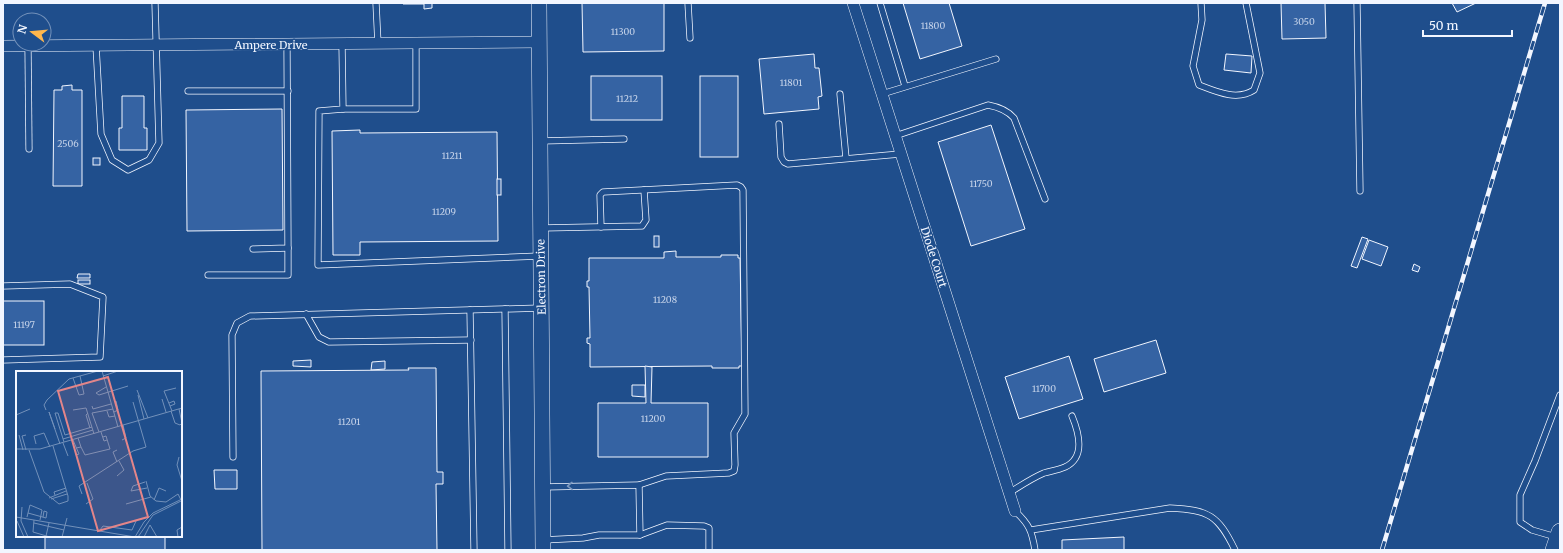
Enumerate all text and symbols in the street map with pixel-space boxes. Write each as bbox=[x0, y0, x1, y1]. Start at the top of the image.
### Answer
north arrow bbox=[12, 12, 52, 52]
scale bar bbox=[1423, 12, 1512, 38]
house number: 3050 bbox=[1293, 16, 1315, 27]
text: 50 m bbox=[1429, 18, 1458, 33]
house number: 11800 bbox=[921, 20, 945, 31]
text: N bbox=[14, 23, 30, 35]
house number: 11300 bbox=[611, 26, 635, 37]
street label: Ampere Drive bbox=[234, 38, 308, 52]
house number: 11801 bbox=[780, 77, 802, 88]
house number: 11212 bbox=[616, 93, 638, 104]
house number: 2506 bbox=[57, 138, 79, 149]
house number: 11211 bbox=[442, 150, 462, 161]
house number: 11750 bbox=[969, 178, 993, 189]
house number: 11209 bbox=[432, 206, 456, 217]
street label: Diode Court bbox=[918, 225, 951, 290]
street label: Electron Drive bbox=[533, 239, 549, 315]
house number: 11208 bbox=[653, 294, 677, 305]
house number: 11197 bbox=[13, 319, 35, 330]
inset map bbox=[16, 371, 182, 537]
house number: 11700 bbox=[1032, 383, 1056, 394]
house number: 11200 bbox=[641, 413, 665, 424]
house number: 11201 bbox=[338, 416, 360, 427]
one-way arrow bbox=[567, 482, 573, 490]

